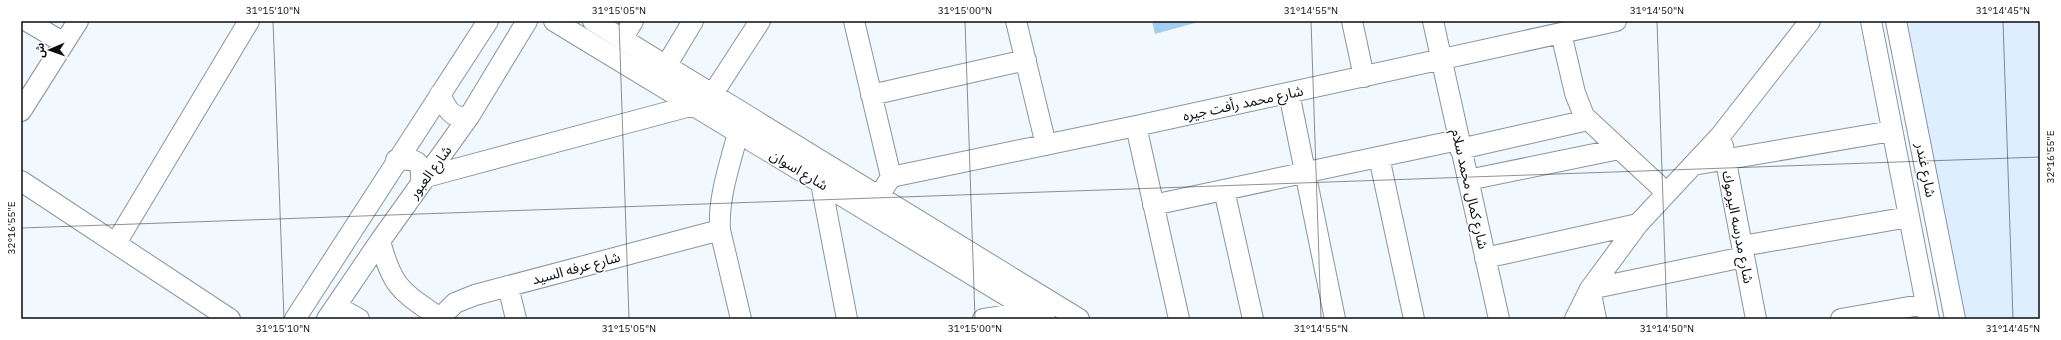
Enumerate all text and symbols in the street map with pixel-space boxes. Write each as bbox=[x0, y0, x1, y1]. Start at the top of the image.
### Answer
text: 31°15'10"N bbox=[246, 4, 300, 17]
text: 31°15'05"N bbox=[592, 4, 646, 17]
text: 31°15'00"N bbox=[938, 4, 992, 17]
text: 31°14'55"N bbox=[1284, 4, 1338, 17]
text: 31°14'50"N bbox=[1630, 4, 1684, 17]
text: 31°14'45"N bbox=[1976, 4, 2030, 17]
north arrow bbox=[30, 30, 70, 70]
text: ش bbox=[33, 43, 47, 58]
street label: شارع محمد رأفت جيره bbox=[1181, 81, 1305, 127]
street label: شارع كمال محمد سلام bbox=[1445, 127, 1493, 251]
text: 32°16'55"E bbox=[2044, 130, 2057, 184]
street label: شارع غندر bbox=[1910, 140, 1940, 199]
street label: شارع العبور bbox=[404, 142, 457, 204]
street label: شارع اسوان bbox=[766, 146, 831, 196]
street label: شارع مدرسه اليرموك bbox=[1716, 169, 1758, 285]
text: 32°16'55"E bbox=[5, 201, 18, 255]
street label: شارع عرفه السيد bbox=[530, 248, 623, 290]
text: 31°15'10"N bbox=[256, 322, 310, 335]
text: 31°15'05"N bbox=[602, 322, 656, 335]
text: 31°15'00"N bbox=[948, 322, 1002, 335]
text: 31°14'55"N bbox=[1294, 322, 1348, 335]
text: 31°14'50"N bbox=[1640, 322, 1694, 335]
text: 31°14'45"N bbox=[1986, 322, 2040, 335]

